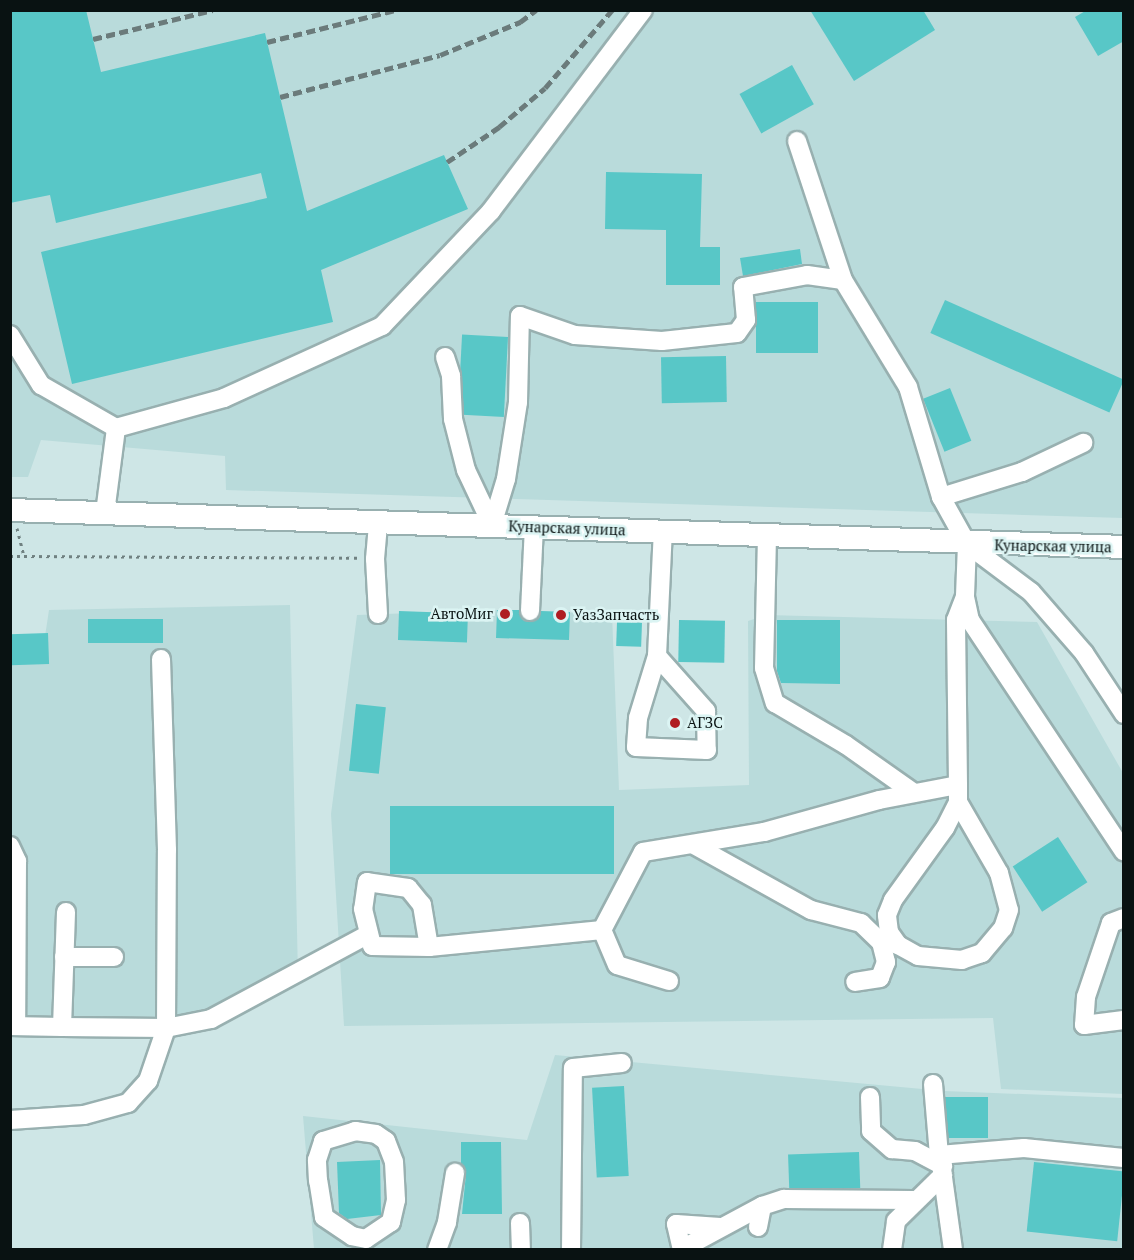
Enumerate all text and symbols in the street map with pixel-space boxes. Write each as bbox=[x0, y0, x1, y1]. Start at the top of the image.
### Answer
street label: Кунарская улица bbox=[508, 517, 626, 539]
street label: Кунарская улица bbox=[994, 536, 1112, 556]
place label: АвтоМиг bbox=[430, 605, 493, 623]
place label: УазЗапчасть bbox=[573, 606, 659, 624]
marker: АвтоМиг bbox=[498, 607, 512, 621]
marker: УазЗапчасть bbox=[554, 608, 568, 622]
place label: АГЗС bbox=[687, 714, 723, 732]
marker: АГЗС bbox=[668, 716, 682, 730]

